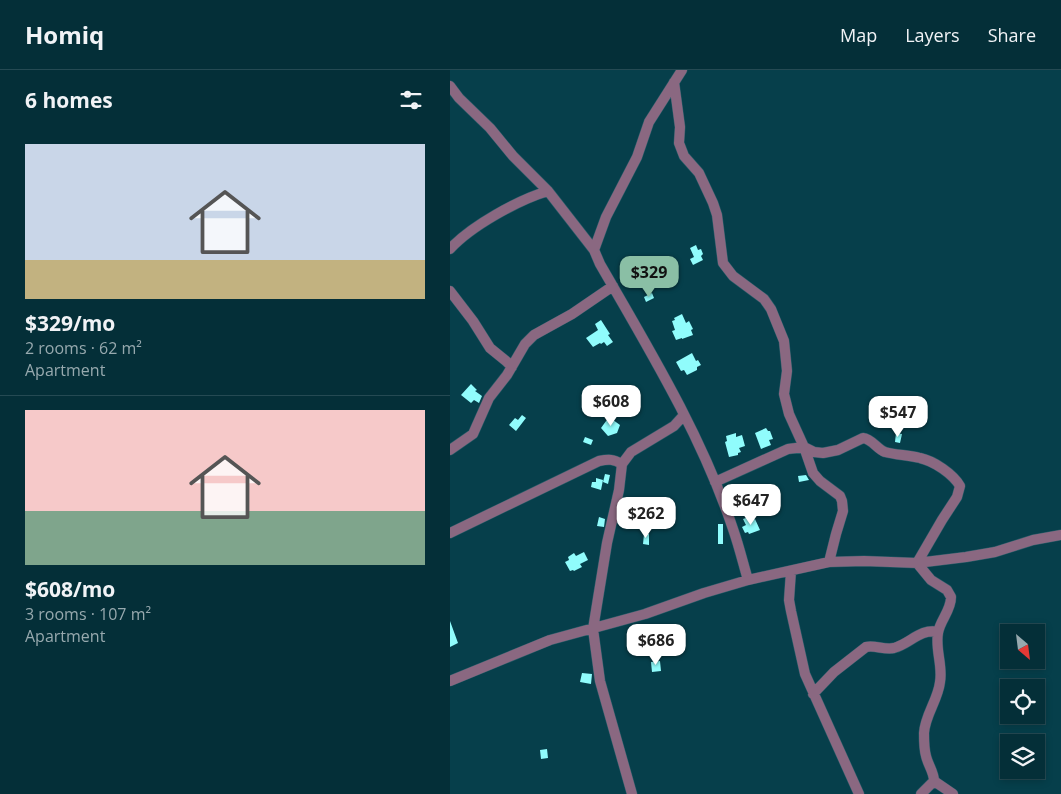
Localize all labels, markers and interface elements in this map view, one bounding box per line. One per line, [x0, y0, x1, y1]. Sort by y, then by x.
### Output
text: Homiq [25, 18, 104, 51]
text: Map [840, 23, 877, 47]
text: Layers [905, 23, 960, 47]
text: Share [988, 23, 1036, 47]
text: 6 homes [25, 86, 113, 114]
icon: filters [397, 86, 425, 114]
icon: home [180, 177, 270, 267]
pin: $329 [619, 256, 679, 298]
text: $329 [631, 261, 667, 283]
text: $329/mo [25, 309, 115, 337]
text: 2 rooms · 62 m² [25, 337, 142, 359]
text: Apartment [25, 359, 105, 381]
pin: $608 [581, 384, 641, 427]
text: $608 [593, 390, 629, 412]
pin: $547 [868, 396, 928, 438]
text: $547 [880, 401, 916, 423]
icon: home [180, 442, 270, 532]
pin: $647 [721, 484, 781, 526]
text: $647 [733, 489, 769, 511]
pin: $262 [616, 496, 676, 539]
text: $262 [628, 502, 664, 524]
text: $608/mo [25, 575, 115, 603]
text: 3 rooms · 107 m² [25, 603, 151, 625]
pin: $686 [626, 624, 686, 666]
north arrow [1000, 624, 1045, 669]
map controls [1000, 624, 1045, 779]
text: Apartment [25, 625, 105, 647]
text: $686 [638, 629, 674, 651]
button: locate [1000, 679, 1045, 724]
button: layers [1000, 734, 1045, 779]

